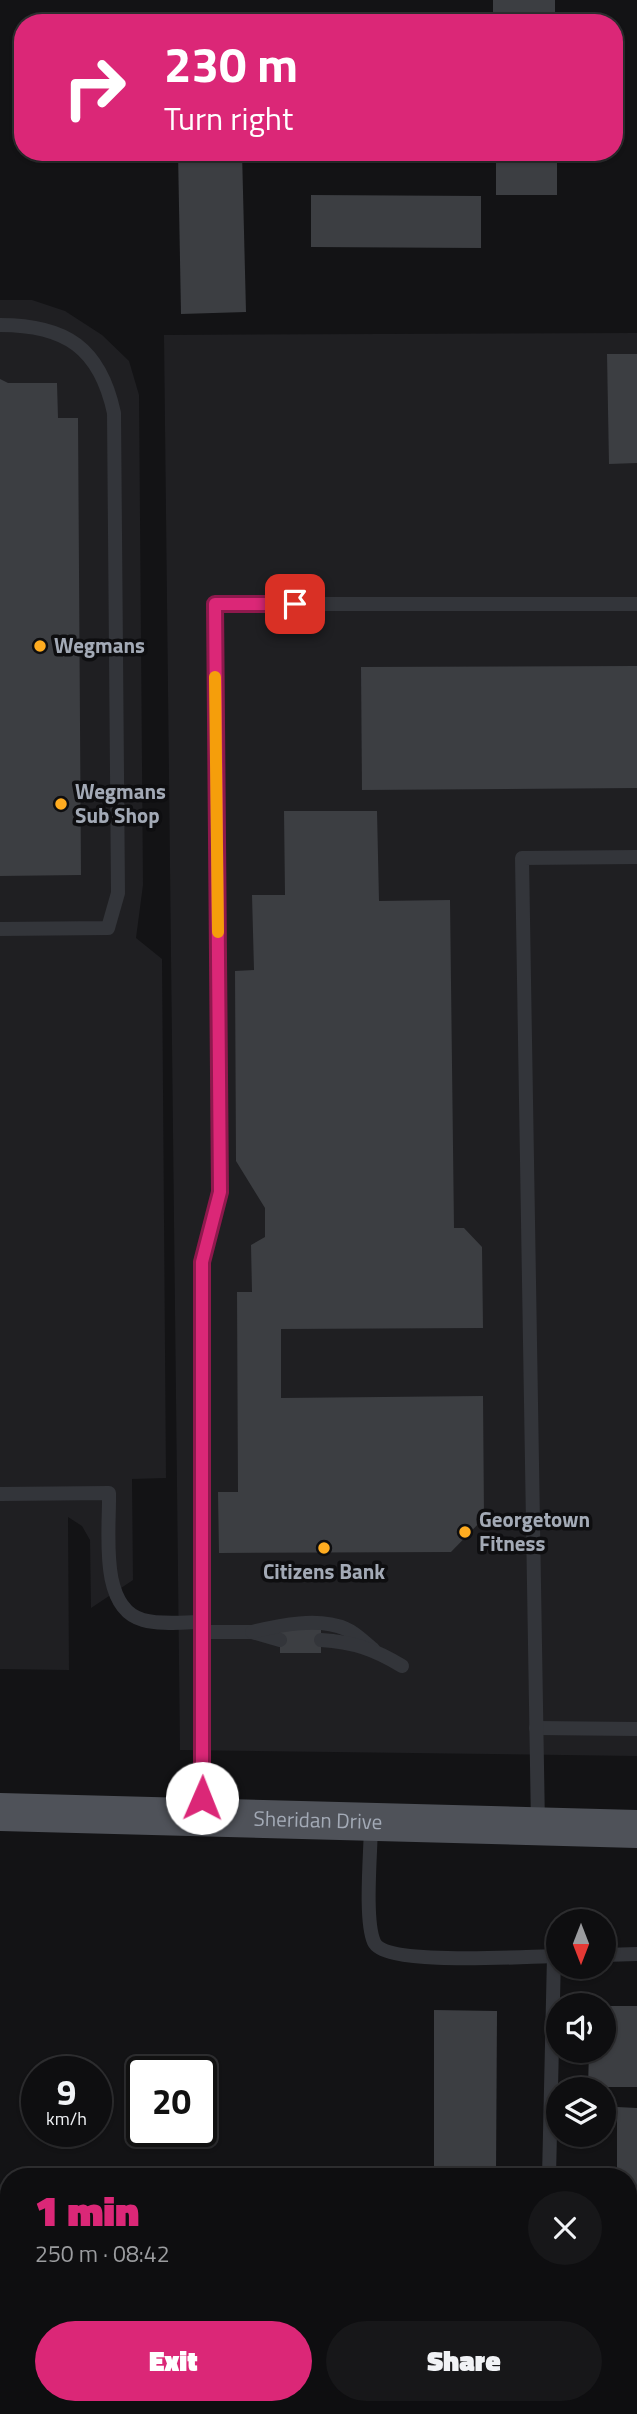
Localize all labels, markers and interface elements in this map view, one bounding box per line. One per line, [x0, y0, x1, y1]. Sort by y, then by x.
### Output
text: 230 m [164, 26, 298, 101]
icon: right [49, 42, 140, 133]
text: Turn right [164, 94, 293, 142]
pin [265, 574, 325, 634]
icon: arrive [276, 585, 314, 623]
place label: Wegmans [54, 629, 145, 661]
marker: Wegmans [32, 638, 48, 654]
place label: Wegmans Sub Shop [75, 775, 166, 831]
marker: Wegmans Sub Shop [53, 796, 69, 812]
place label: Georgetown Fitness [479, 1503, 590, 1559]
marker: Georgetown Fitness [457, 1524, 473, 1540]
marker: Citizens Bank [316, 1540, 332, 1556]
place label: Citizens Bank [263, 1555, 385, 1587]
position arrow [165, 1761, 239, 1835]
street label: Sheridan Drive [253, 1802, 383, 1837]
north arrow [546, 1909, 616, 1979]
map controls [546, 1909, 616, 2147]
button: sound [546, 1993, 616, 2063]
speed limit sign: 20 [126, 2056, 217, 2147]
text: 9 [57, 2065, 76, 2119]
button: layers [546, 2077, 616, 2147]
text: km/h [46, 2105, 87, 2132]
text: 1 min [35, 2178, 139, 2242]
button: close [528, 2191, 602, 2265]
text: 250 m · 08:42 [35, 2236, 170, 2271]
button: Exit [35, 2321, 312, 2401]
button: Share [326, 2321, 602, 2401]

